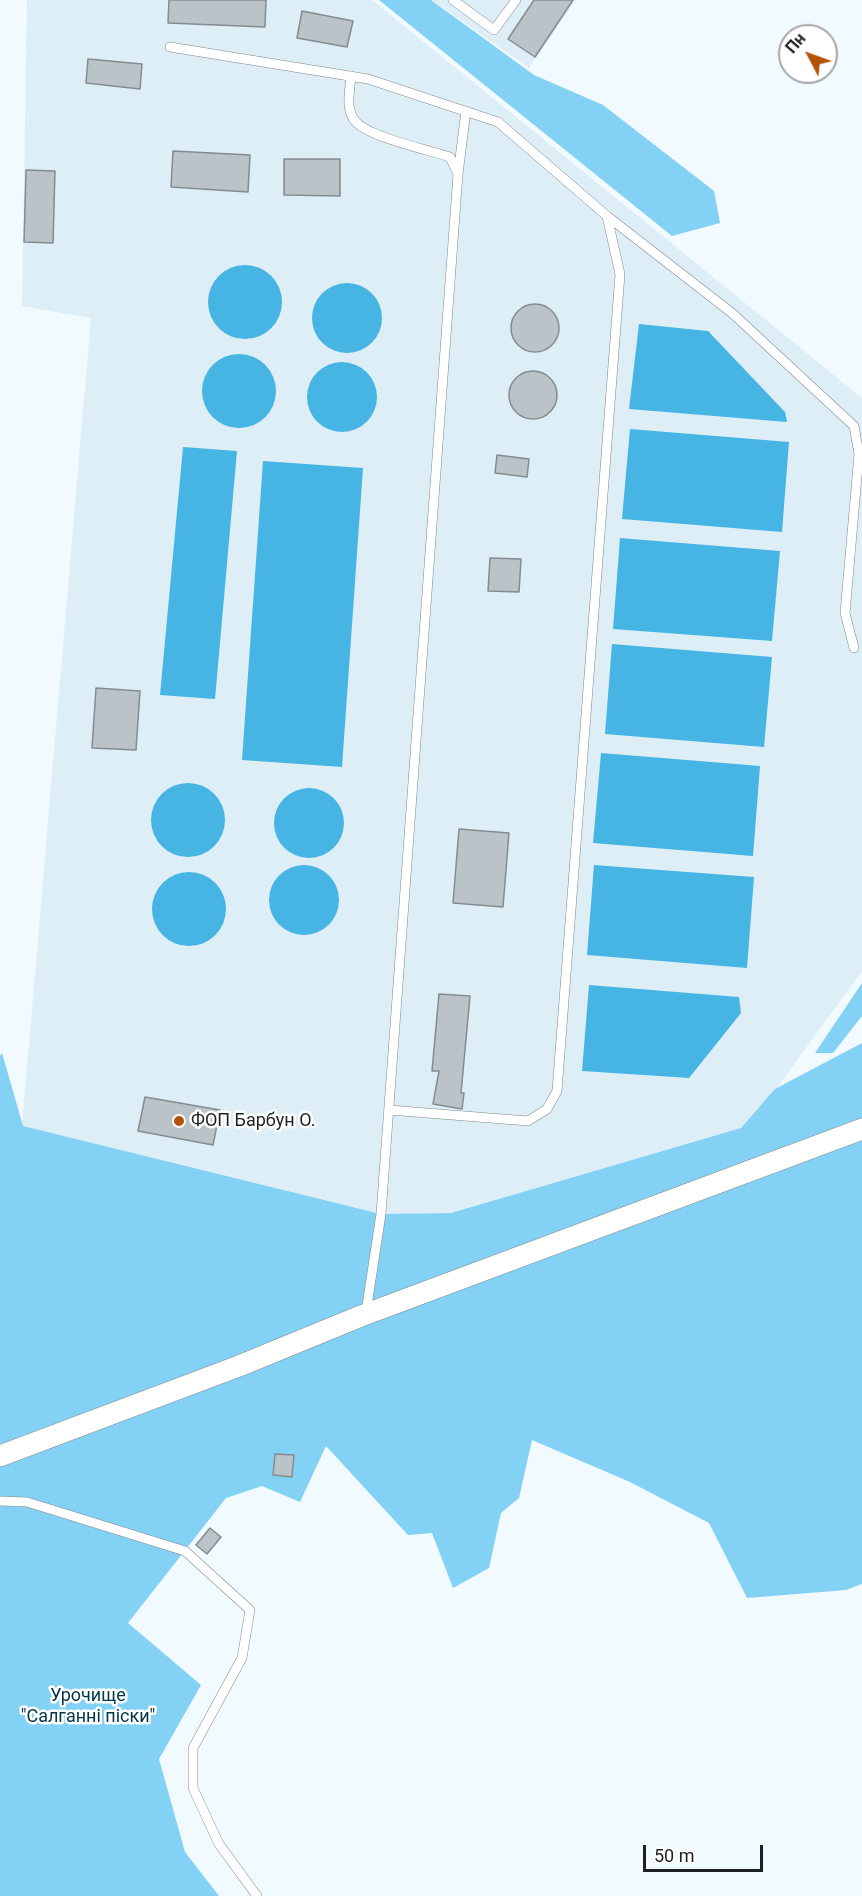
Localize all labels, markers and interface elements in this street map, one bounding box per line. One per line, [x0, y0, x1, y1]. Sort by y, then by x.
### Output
north arrow [778, 24, 838, 84]
text: Пн [782, 29, 809, 57]
place label: ФОП Барбун О. [191, 1110, 315, 1132]
marker: ФОП Барбун О. [172, 1114, 186, 1128]
park label: Урочище "Салганні піски" [21, 1685, 155, 1728]
scale bar [646, 1833, 766, 1871]
text: 50 m [654, 1845, 694, 1866]

